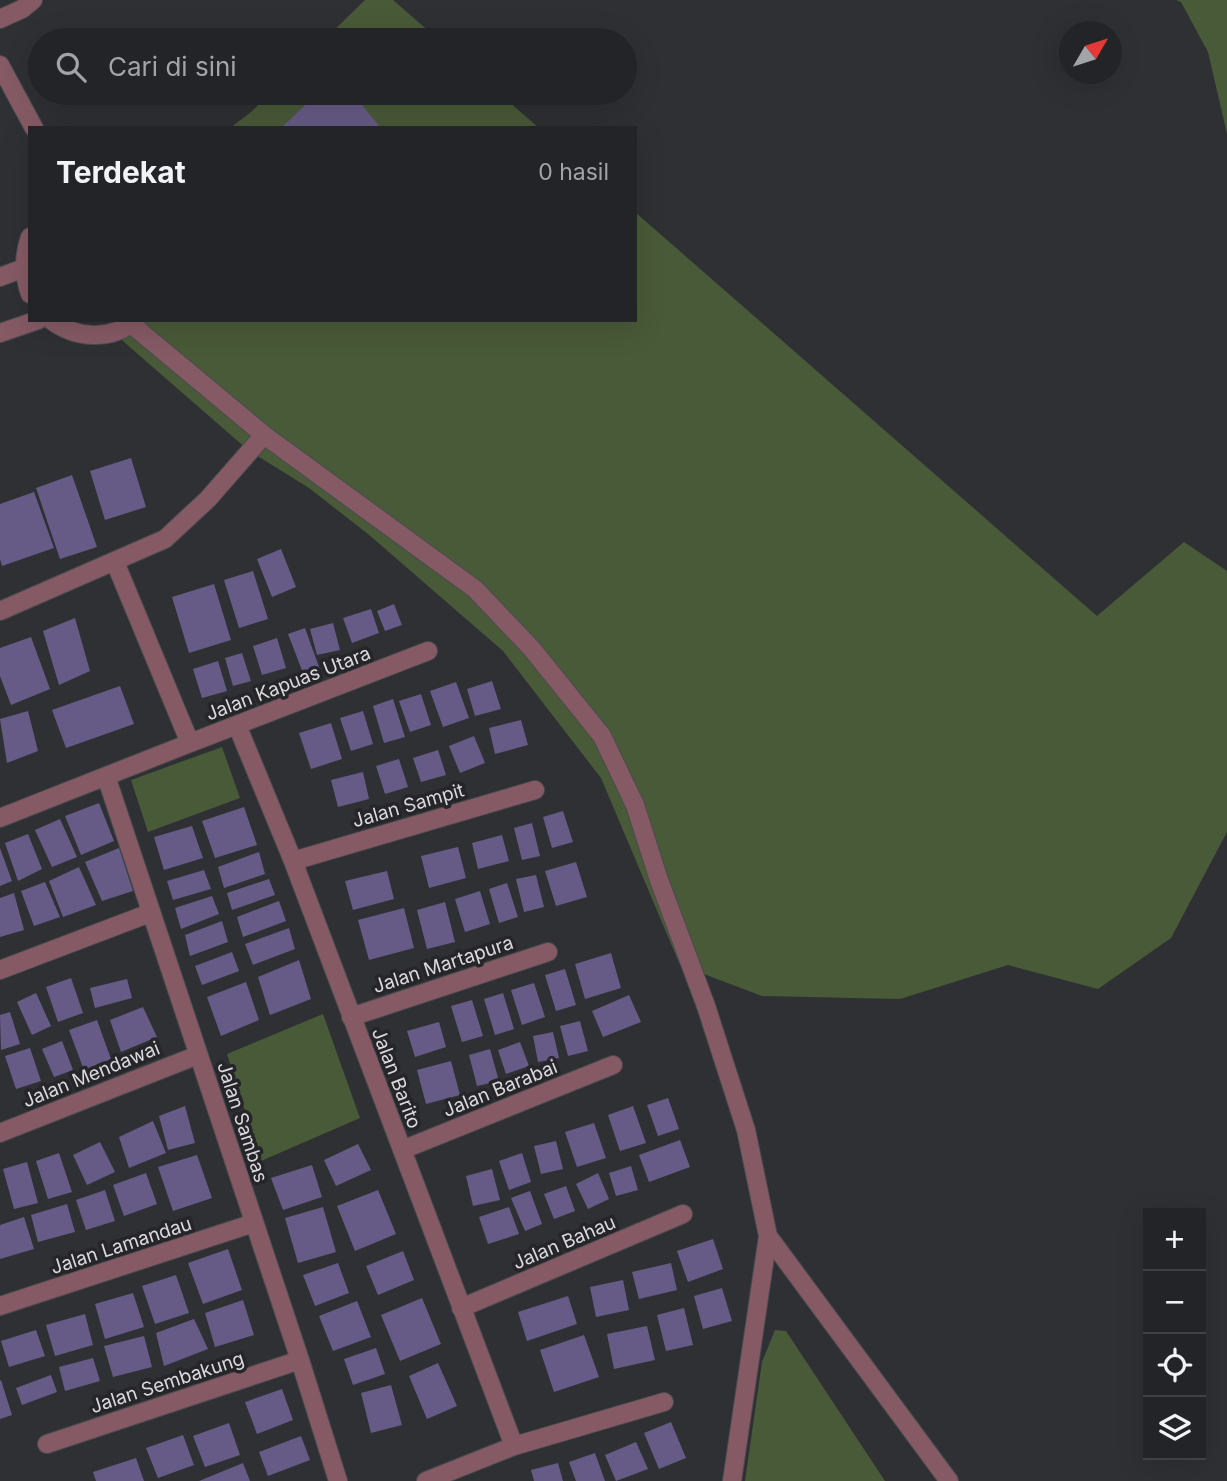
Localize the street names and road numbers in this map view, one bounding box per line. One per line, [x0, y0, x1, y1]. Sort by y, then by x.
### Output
street label: Jalan Kapuas Utara [203, 641, 374, 725]
street label: Jalan Sampit [350, 779, 467, 832]
street label: Jalan Martapura [370, 931, 516, 998]
street label: Jalan Barito [367, 1025, 426, 1132]
street label: Jalan Mendawai [19, 1036, 163, 1112]
street label: Jalan Barabai [440, 1055, 561, 1122]
street label: Jalan Sambas [212, 1059, 273, 1185]
street label: Jalan Bahau [509, 1210, 619, 1274]
street label: Jalan Lamandau [48, 1212, 195, 1279]
street label: Jalan Sembakung [87, 1347, 247, 1418]

